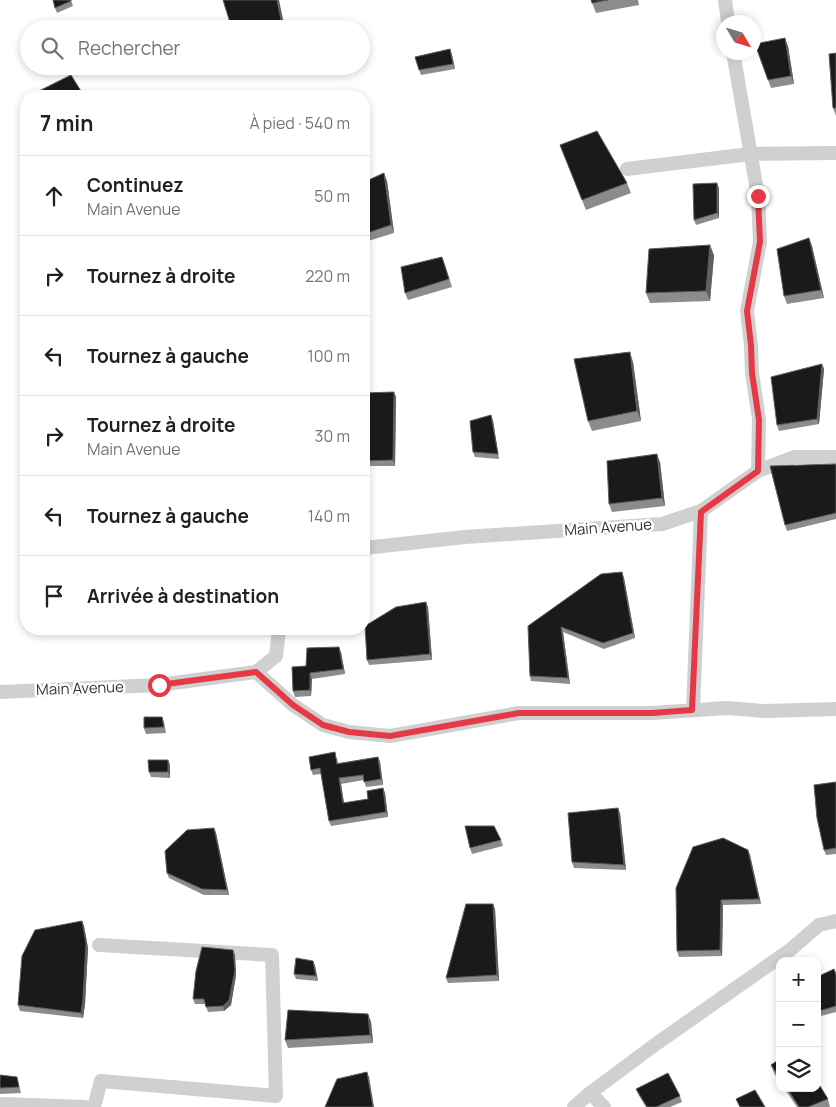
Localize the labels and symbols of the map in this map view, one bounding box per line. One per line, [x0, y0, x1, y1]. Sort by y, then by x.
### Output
north arrow [716, 15, 761, 60]
route end [747, 185, 770, 208]
street label: Main Avenue [564, 513, 653, 541]
route start [148, 674, 171, 697]
street label: Main Avenue [36, 676, 124, 700]

